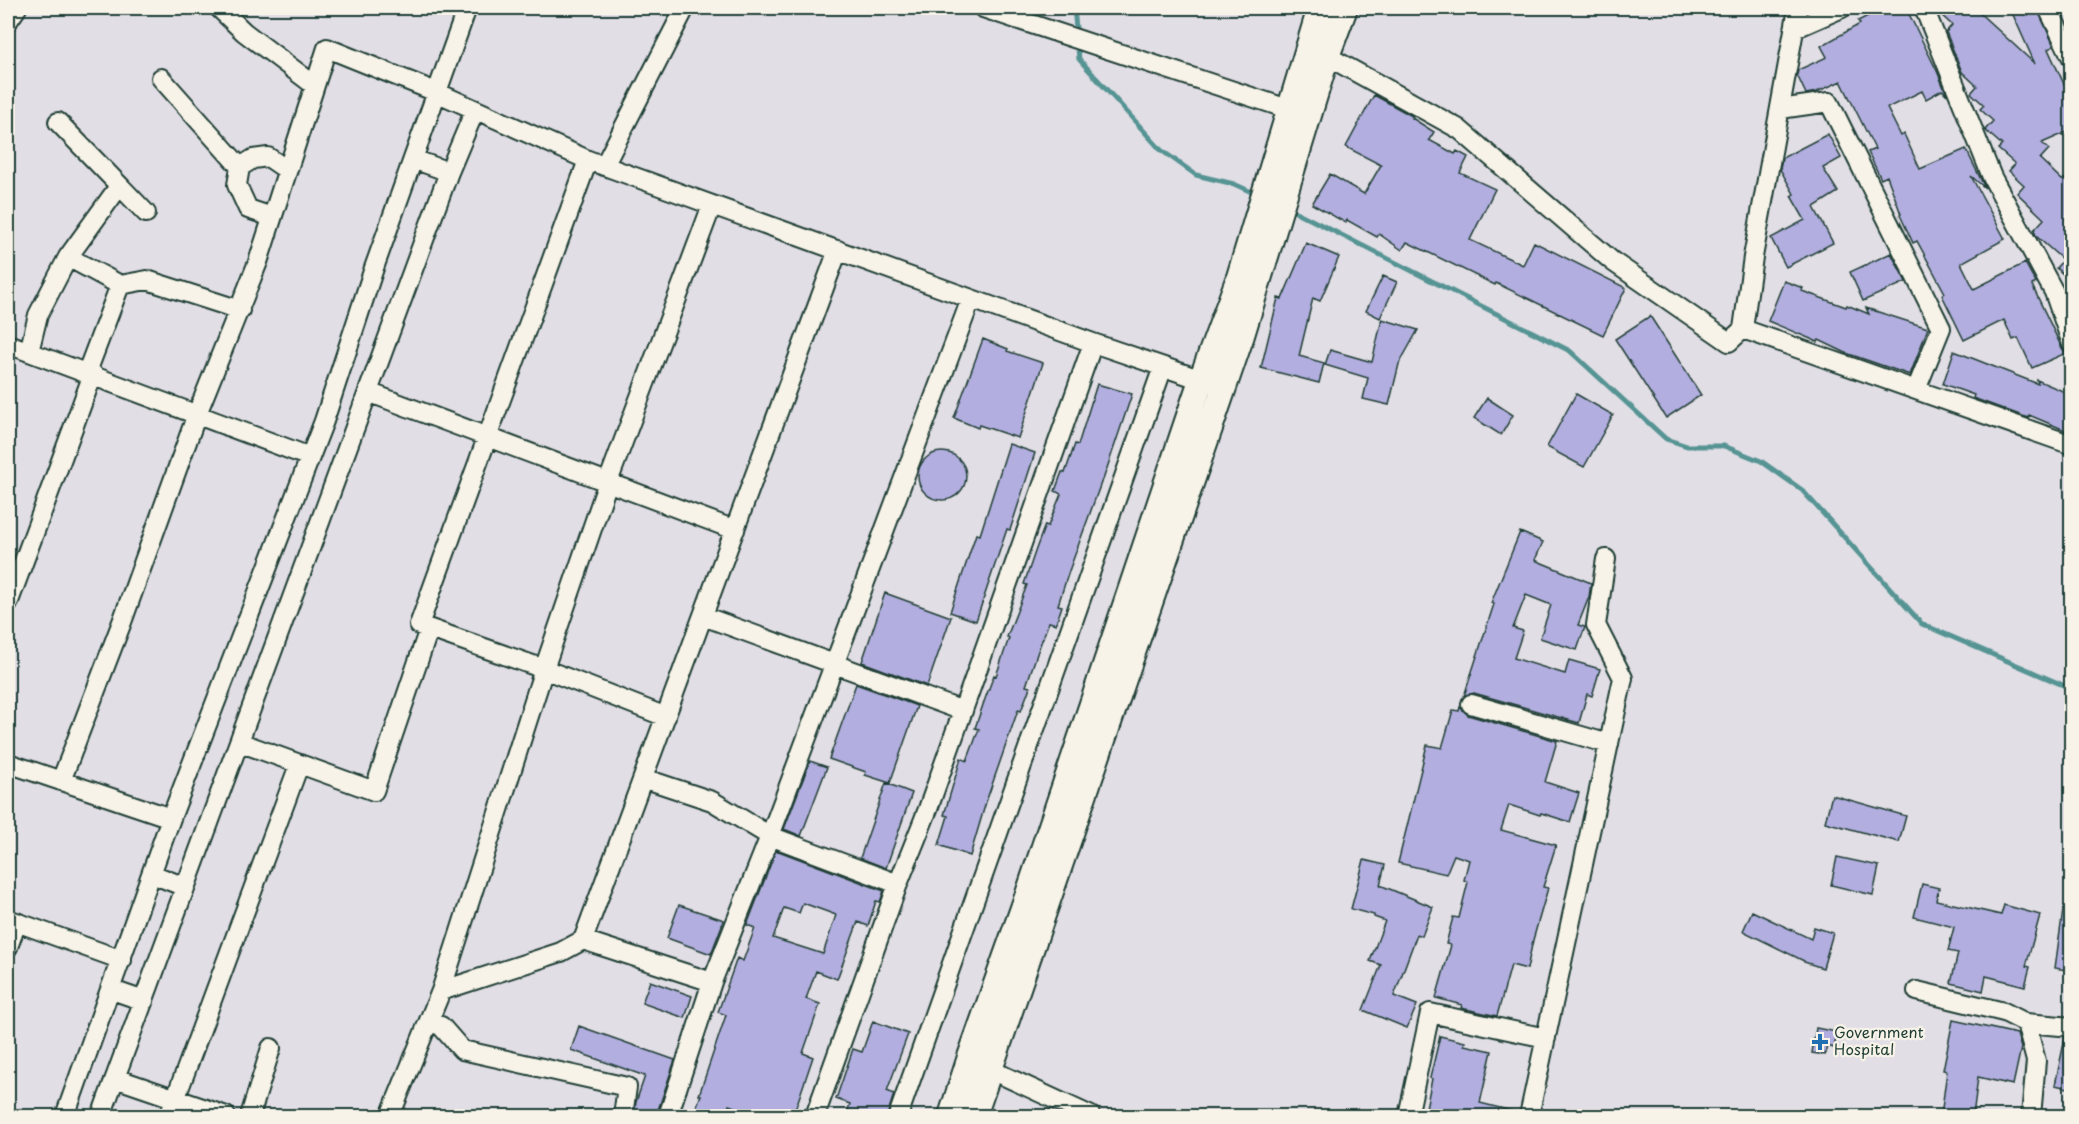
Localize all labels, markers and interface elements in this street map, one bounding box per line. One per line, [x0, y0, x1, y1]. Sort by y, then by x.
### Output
place label: Government Hospital [1834, 1020, 1924, 1060]
marker: Government Hospital [1811, 1033, 1829, 1051]

